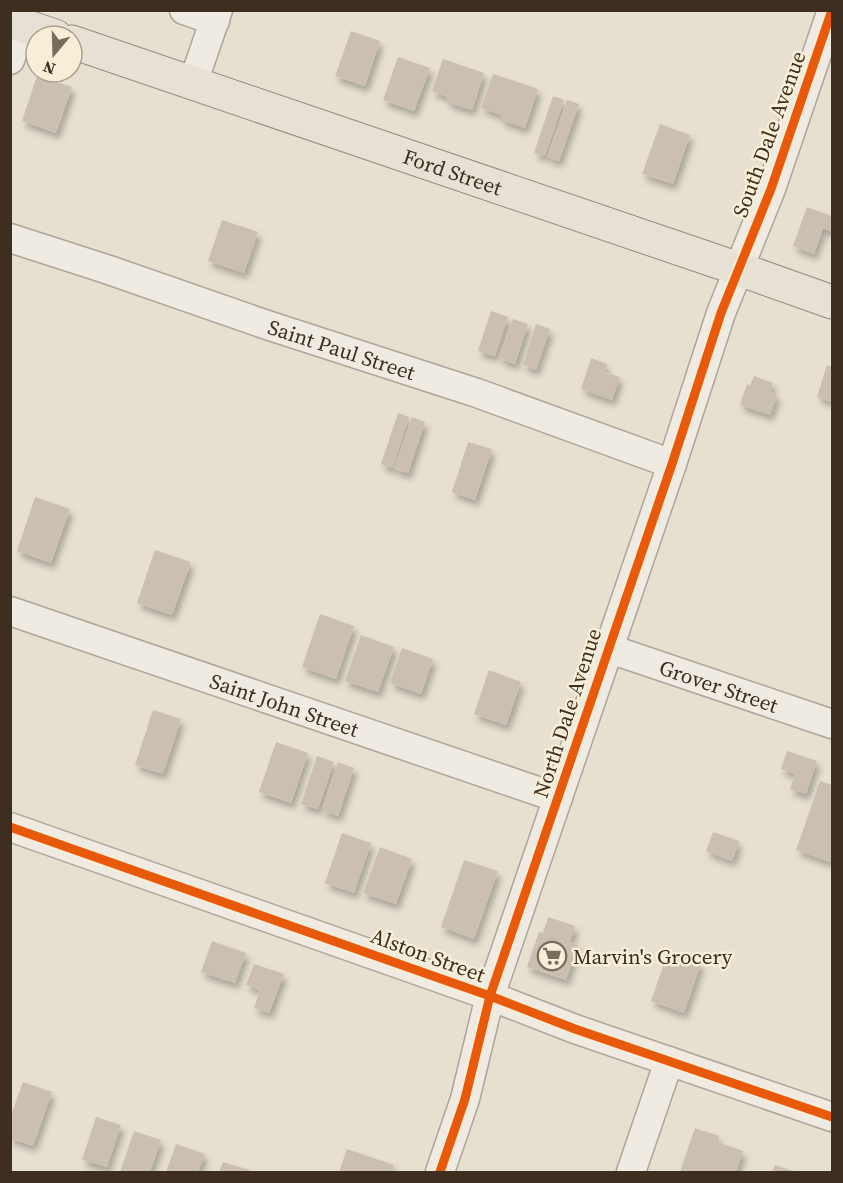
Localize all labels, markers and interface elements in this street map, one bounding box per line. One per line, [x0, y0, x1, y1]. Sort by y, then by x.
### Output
north arrow [24, 24, 84, 84]
street label: South Dale Avenue [725, 47, 813, 221]
text: N [40, 56, 58, 80]
street label: Ford Street [399, 141, 506, 202]
street label: Saint Paul Street [265, 312, 419, 387]
street label: North Dale Avenue [526, 624, 608, 802]
street label: Grover Street [656, 652, 782, 719]
street label: Saint John Street [206, 666, 363, 744]
street label: Alston Street [367, 921, 489, 989]
supermarket icon: Marvin's Grocery [536, 940, 568, 972]
place label: Marvin's Grocery [573, 942, 733, 971]

